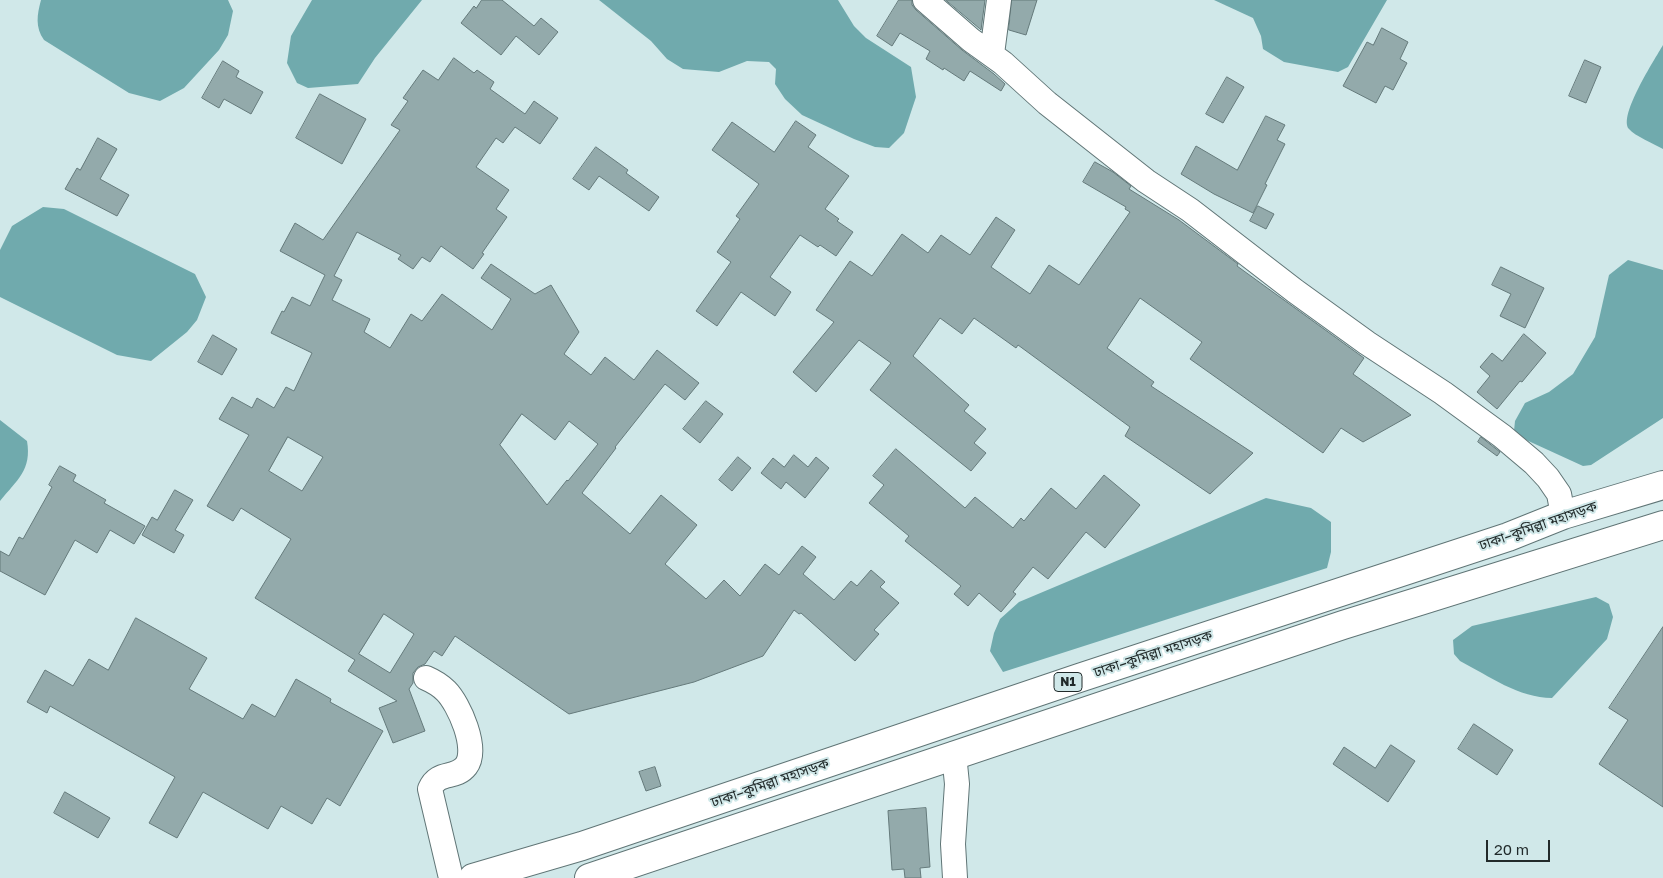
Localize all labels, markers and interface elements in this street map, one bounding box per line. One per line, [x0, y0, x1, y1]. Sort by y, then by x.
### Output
street label: ঢাকা–কুমিল্লা মহাসড়ক [1477, 498, 1599, 554]
street label: ঢাকা–কুমিল্লা মহাসড়ক [1092, 627, 1214, 681]
road number: N1 [1054, 672, 1082, 692]
street label: ঢাকা–কুমিল্লা মহাসড়ক [709, 755, 831, 811]
scale bar [1488, 830, 1552, 862]
text: 20 m [1494, 840, 1529, 858]

